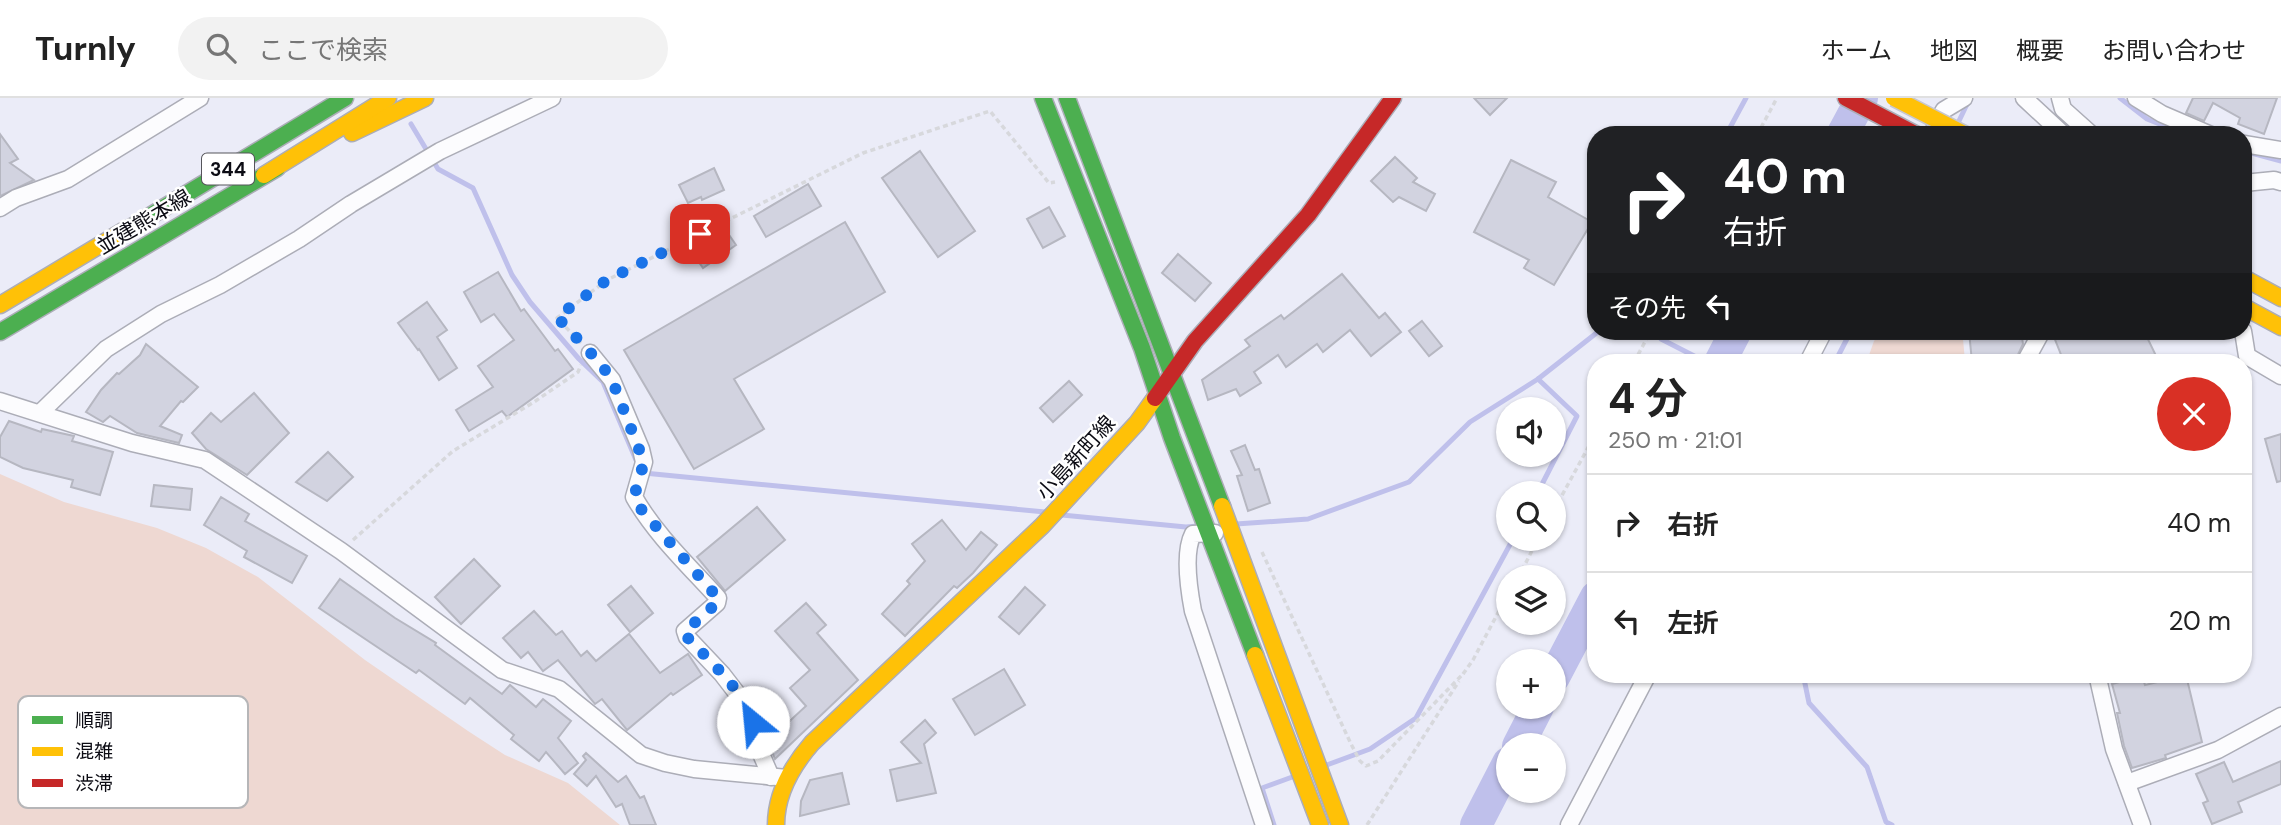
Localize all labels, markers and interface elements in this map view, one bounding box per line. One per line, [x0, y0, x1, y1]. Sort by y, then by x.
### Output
search box [178, 17, 668, 80]
text: Turnly [35, 27, 136, 70]
icon: search [202, 29, 240, 67]
text: ここで検索 [258, 33, 388, 67]
text: ホーム [1821, 35, 1892, 66]
text: 地図 [1930, 35, 1978, 66]
text: 概要 [2016, 35, 2064, 66]
text: お問い合わせ [2102, 35, 2246, 66]
text: 40 m [1723, 144, 1847, 208]
road number: 344 [202, 153, 254, 184]
icon: right [1608, 154, 1699, 245]
street label: 並建熊本線 [92, 183, 196, 261]
pin [670, 204, 730, 264]
text: 右折 [1723, 211, 1787, 253]
icon: arrive [681, 215, 719, 253]
icon: left [1700, 287, 1738, 325]
text: その先 [1608, 291, 1686, 325]
text: 4 分 [1608, 371, 1687, 426]
button: close [2157, 377, 2231, 451]
map controls [1496, 397, 1566, 803]
button: sound [1496, 397, 1566, 467]
street label: 小島新町線 [1030, 410, 1122, 506]
text: 250 m · 21:01 [1608, 425, 1742, 455]
button: search [1496, 481, 1566, 551]
icon: right [1608, 504, 1646, 542]
text: 40 m [2167, 506, 2231, 540]
text: 右折 [1667, 508, 1719, 542]
button: layers [1496, 565, 1566, 635]
icon: left [1608, 602, 1646, 640]
text: 20 m [2168, 604, 2231, 638]
text: 左折 [1667, 606, 1719, 640]
button: + [1496, 649, 1566, 719]
position arrow [716, 685, 790, 759]
legend [18, 696, 248, 808]
text: 順調 [75, 708, 113, 733]
button: − [1496, 733, 1566, 803]
text: 混雑 [75, 739, 113, 764]
text: 渋滞 [75, 771, 113, 796]

